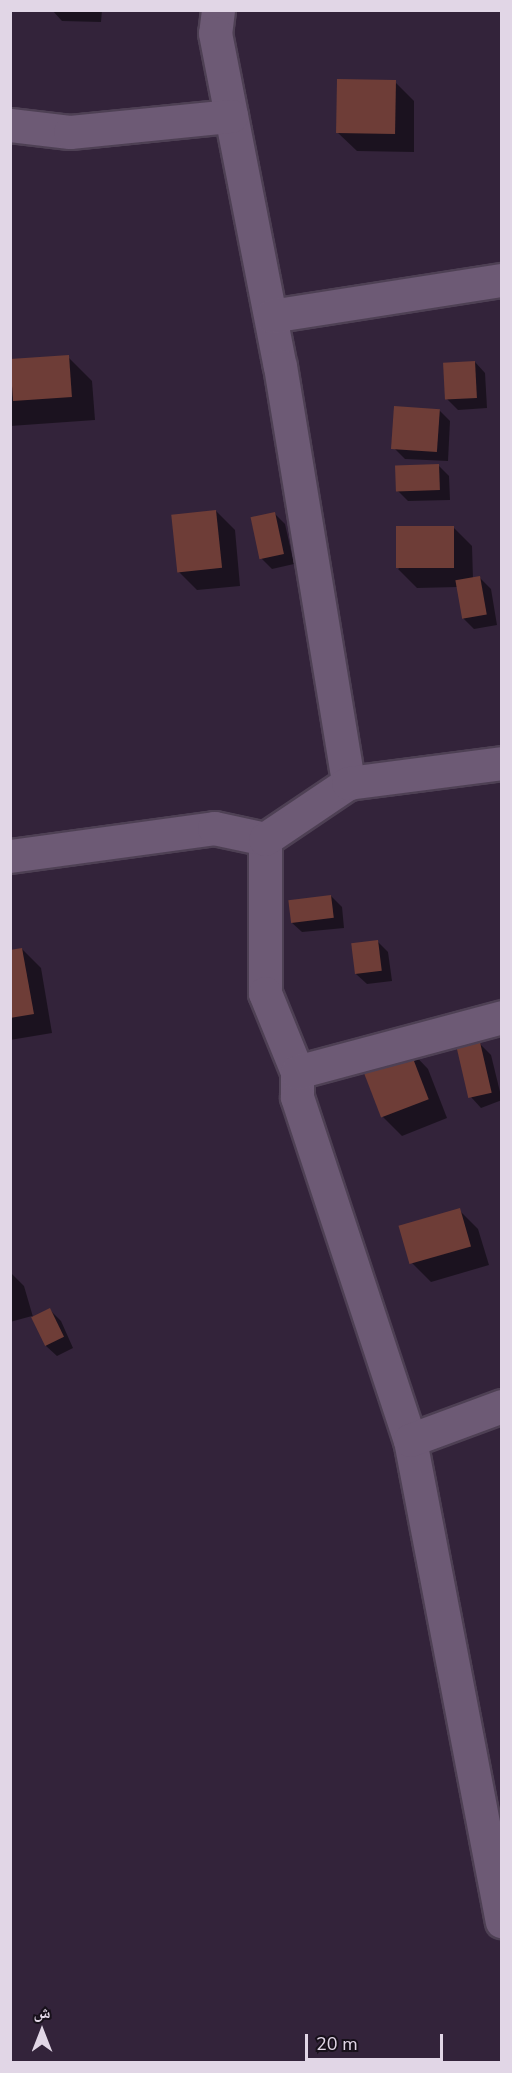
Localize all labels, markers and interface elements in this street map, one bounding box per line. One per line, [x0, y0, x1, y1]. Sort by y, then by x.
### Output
north arrow [12, 2001, 72, 2061]
text: ش [34, 2002, 50, 2024]
scale bar [308, 2022, 446, 2060]
text: 20 m [316, 2032, 358, 2056]

